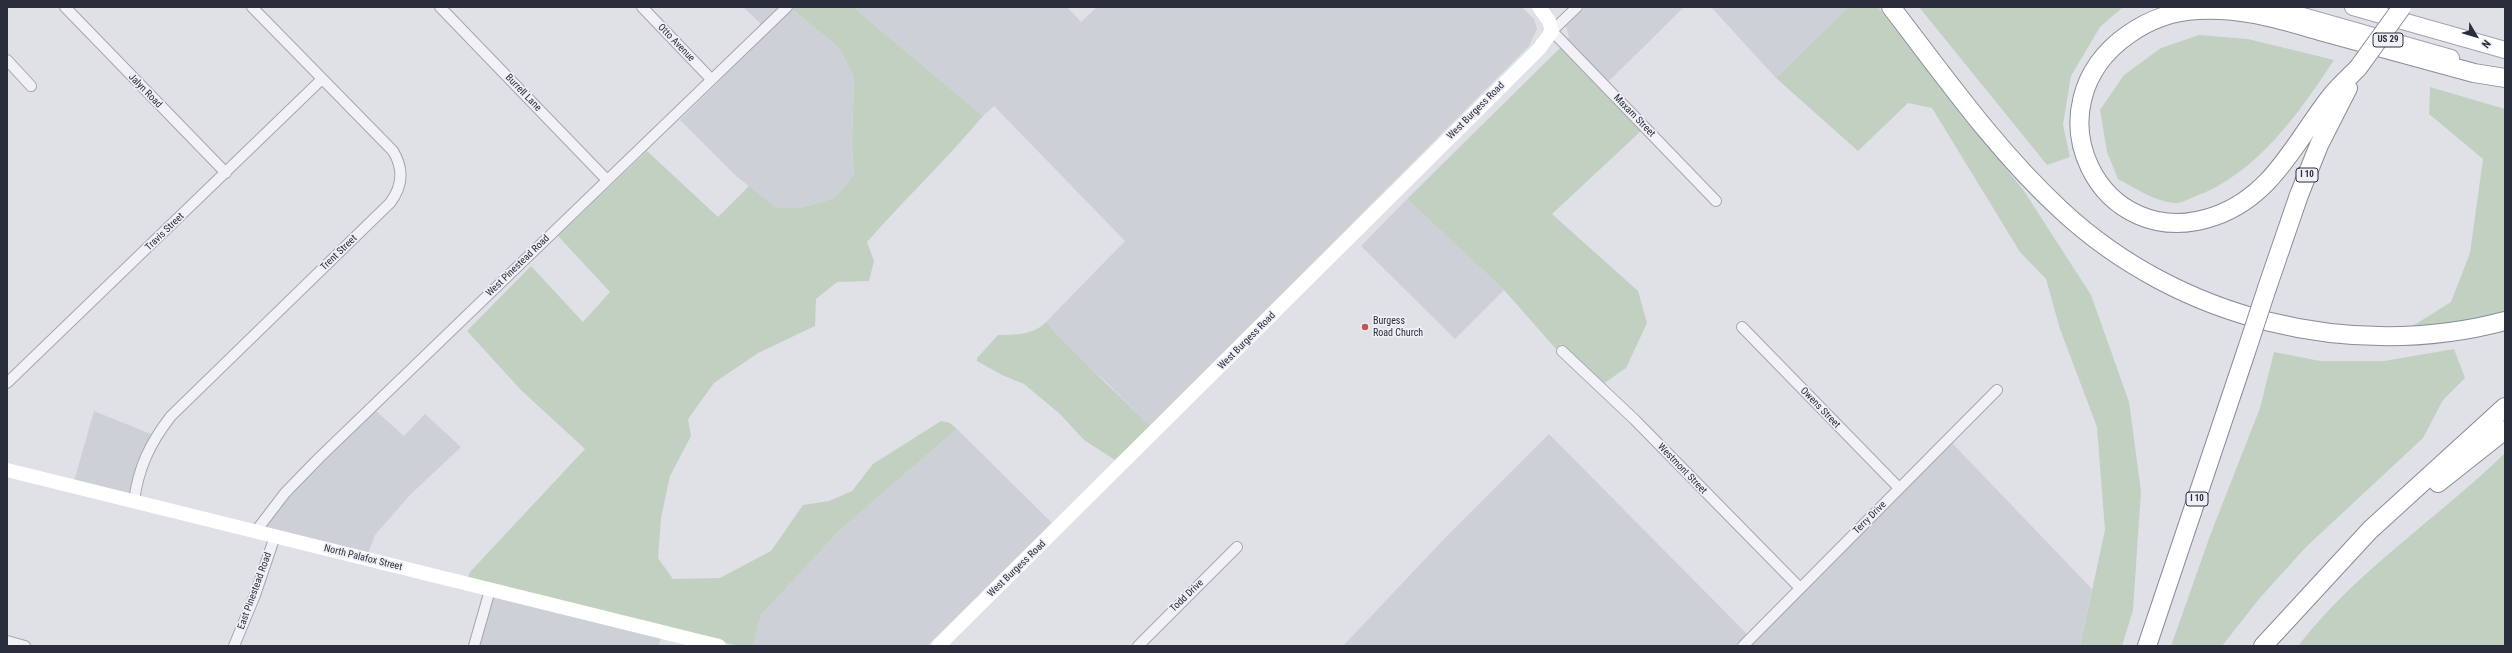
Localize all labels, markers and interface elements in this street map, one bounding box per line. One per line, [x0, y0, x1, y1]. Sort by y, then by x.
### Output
north arrow [2456, 16, 2496, 56]
street label: Otto Avenue [655, 22, 697, 64]
road number: US 29 [2373, 33, 2403, 47]
text: N [2479, 37, 2493, 50]
street label: Jalyn Road [126, 71, 164, 111]
street label: Burrell Lane [502, 72, 544, 114]
street label: West Burgess Road [1445, 80, 1507, 142]
street label: Maxam Street [1611, 92, 1657, 140]
road number: I 10 [2296, 168, 2318, 182]
street label: Travis Street [143, 211, 187, 253]
street label: Trent Street [318, 233, 360, 273]
street label: West Pinestead Road [484, 233, 552, 299]
street label: West Burgess Road [1216, 310, 1278, 372]
place label: Burgess Road Church [1373, 315, 1423, 338]
marker: Burgess Road Church [1360, 322, 1370, 332]
street label: Owens Street [1798, 385, 1842, 431]
street label: Westmont Street [1655, 441, 1709, 497]
road number: I 10 [2186, 492, 2208, 506]
street label: Terry Drive [1851, 499, 1889, 537]
street label: West Burgess Road [985, 538, 1049, 600]
street label: North Palafox Street [323, 542, 403, 574]
street label: East Pinestead Road [235, 551, 275, 631]
street label: Todd Drive [1168, 577, 1206, 615]

